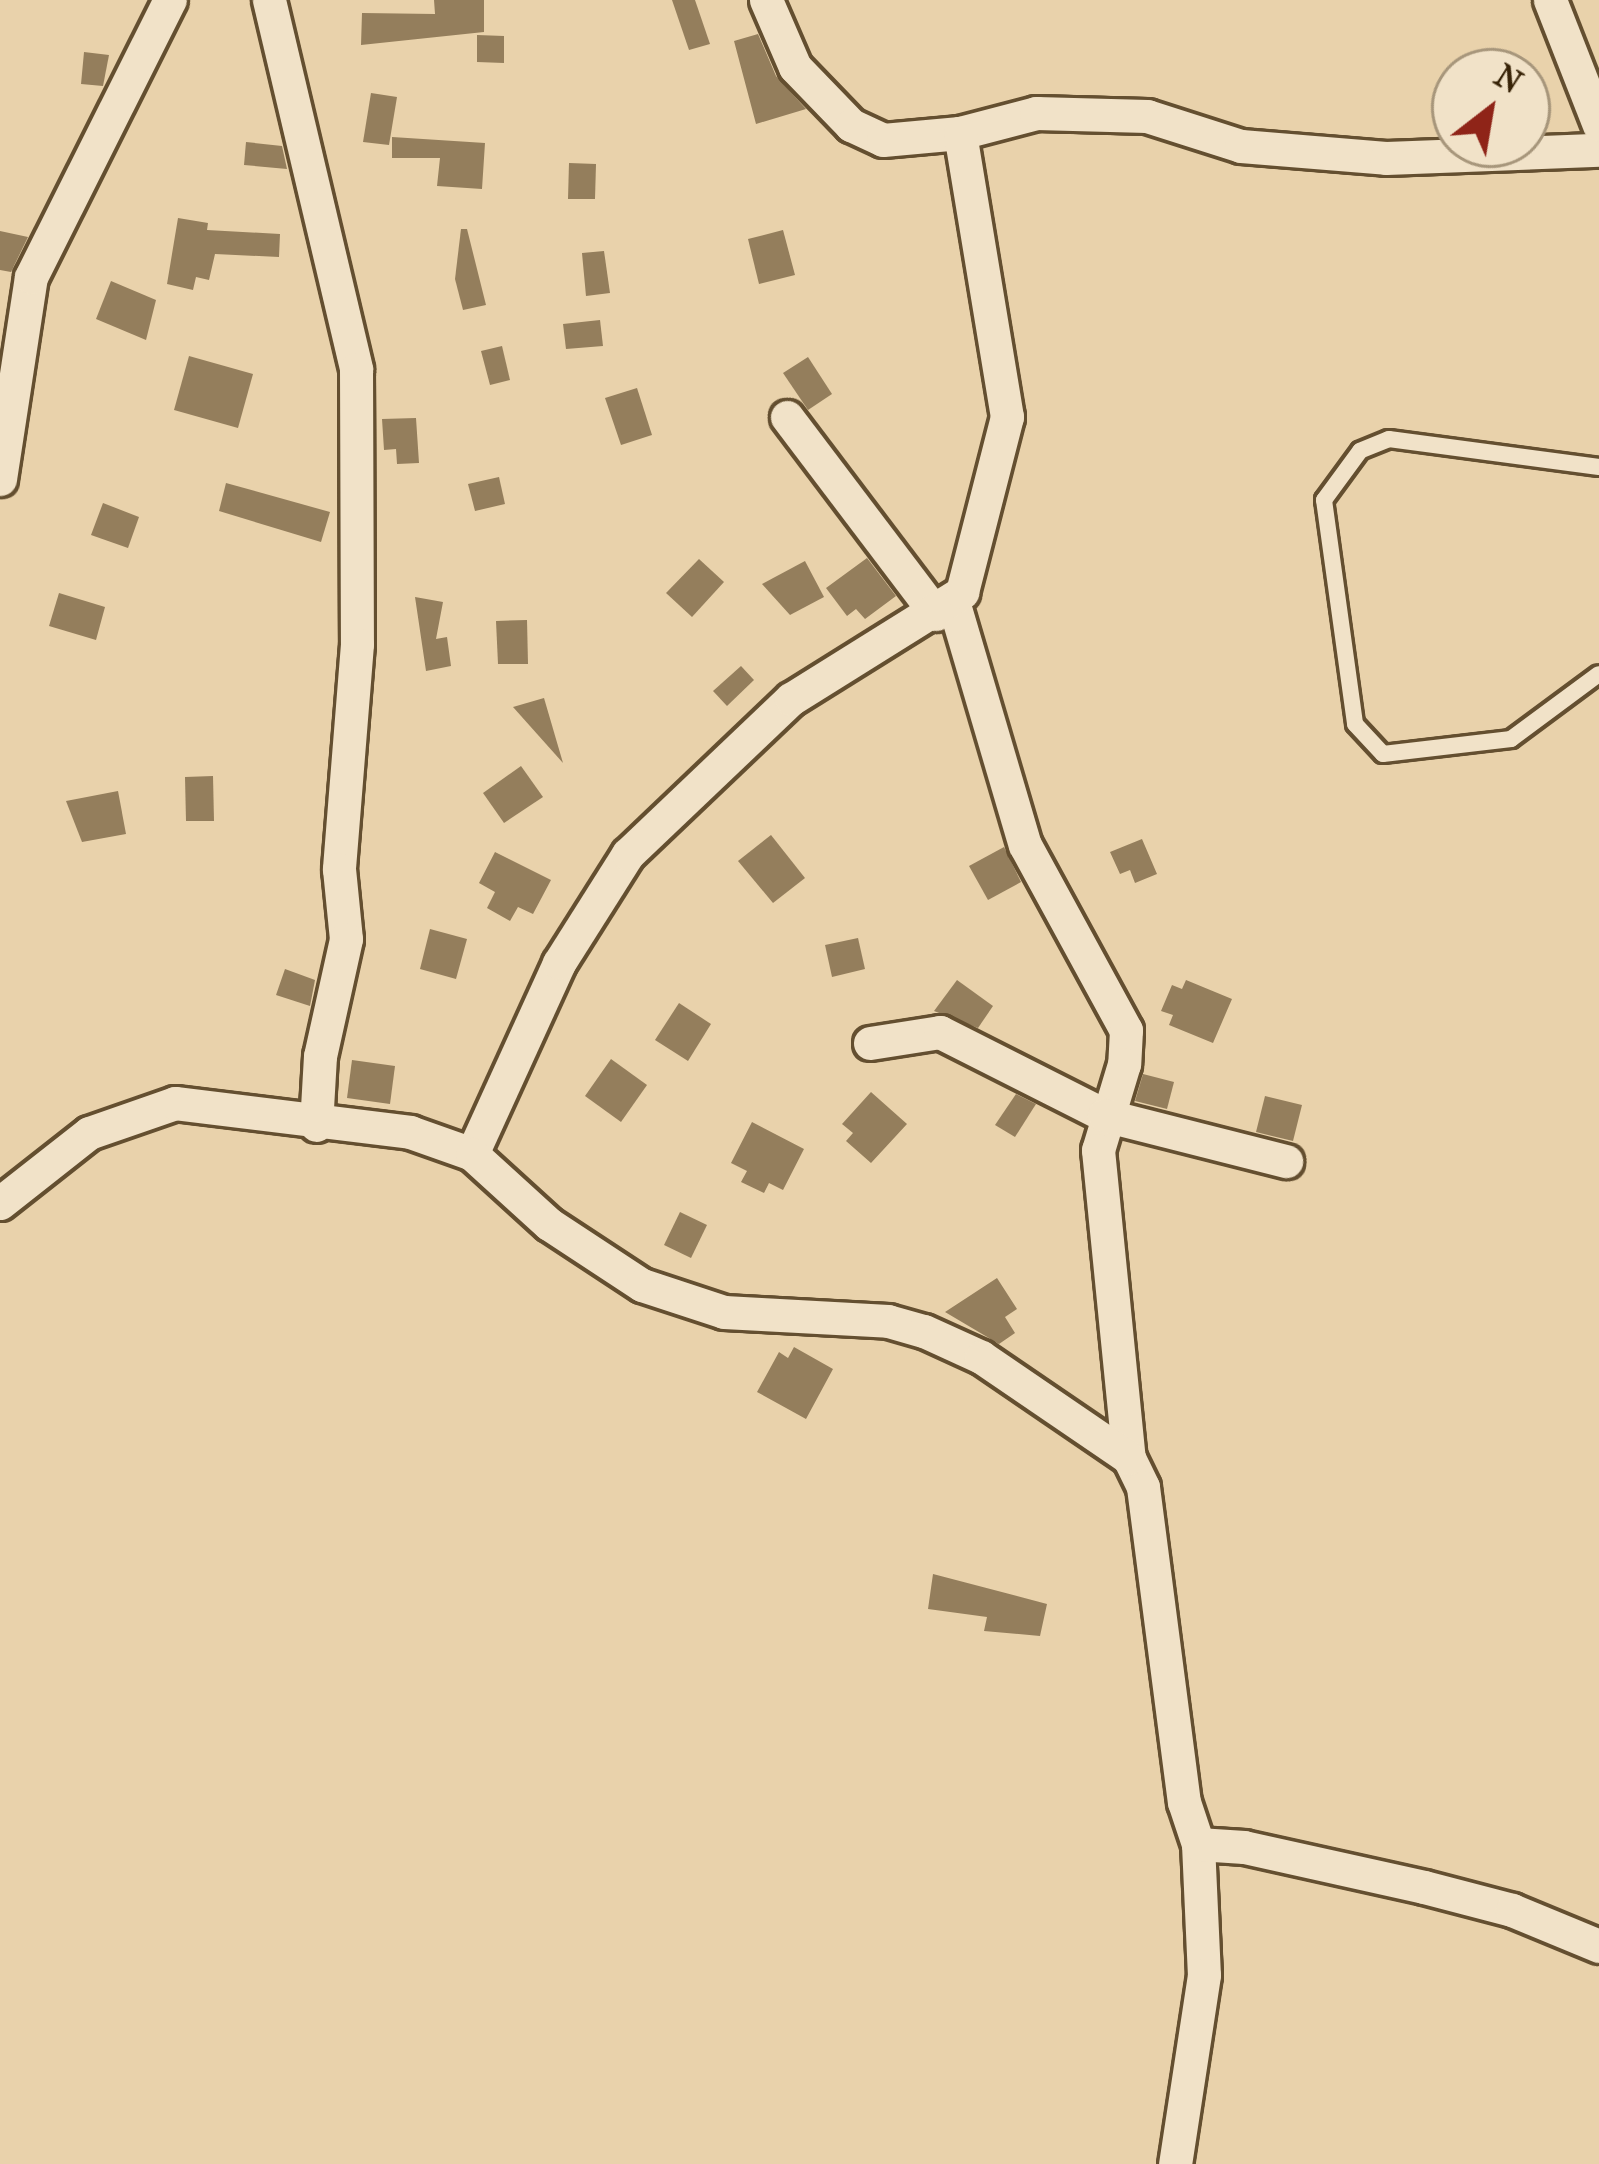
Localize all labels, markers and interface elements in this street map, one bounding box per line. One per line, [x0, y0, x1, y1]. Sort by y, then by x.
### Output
north arrow [1431, 48, 1551, 168]
text: N [1487, 56, 1529, 102]

